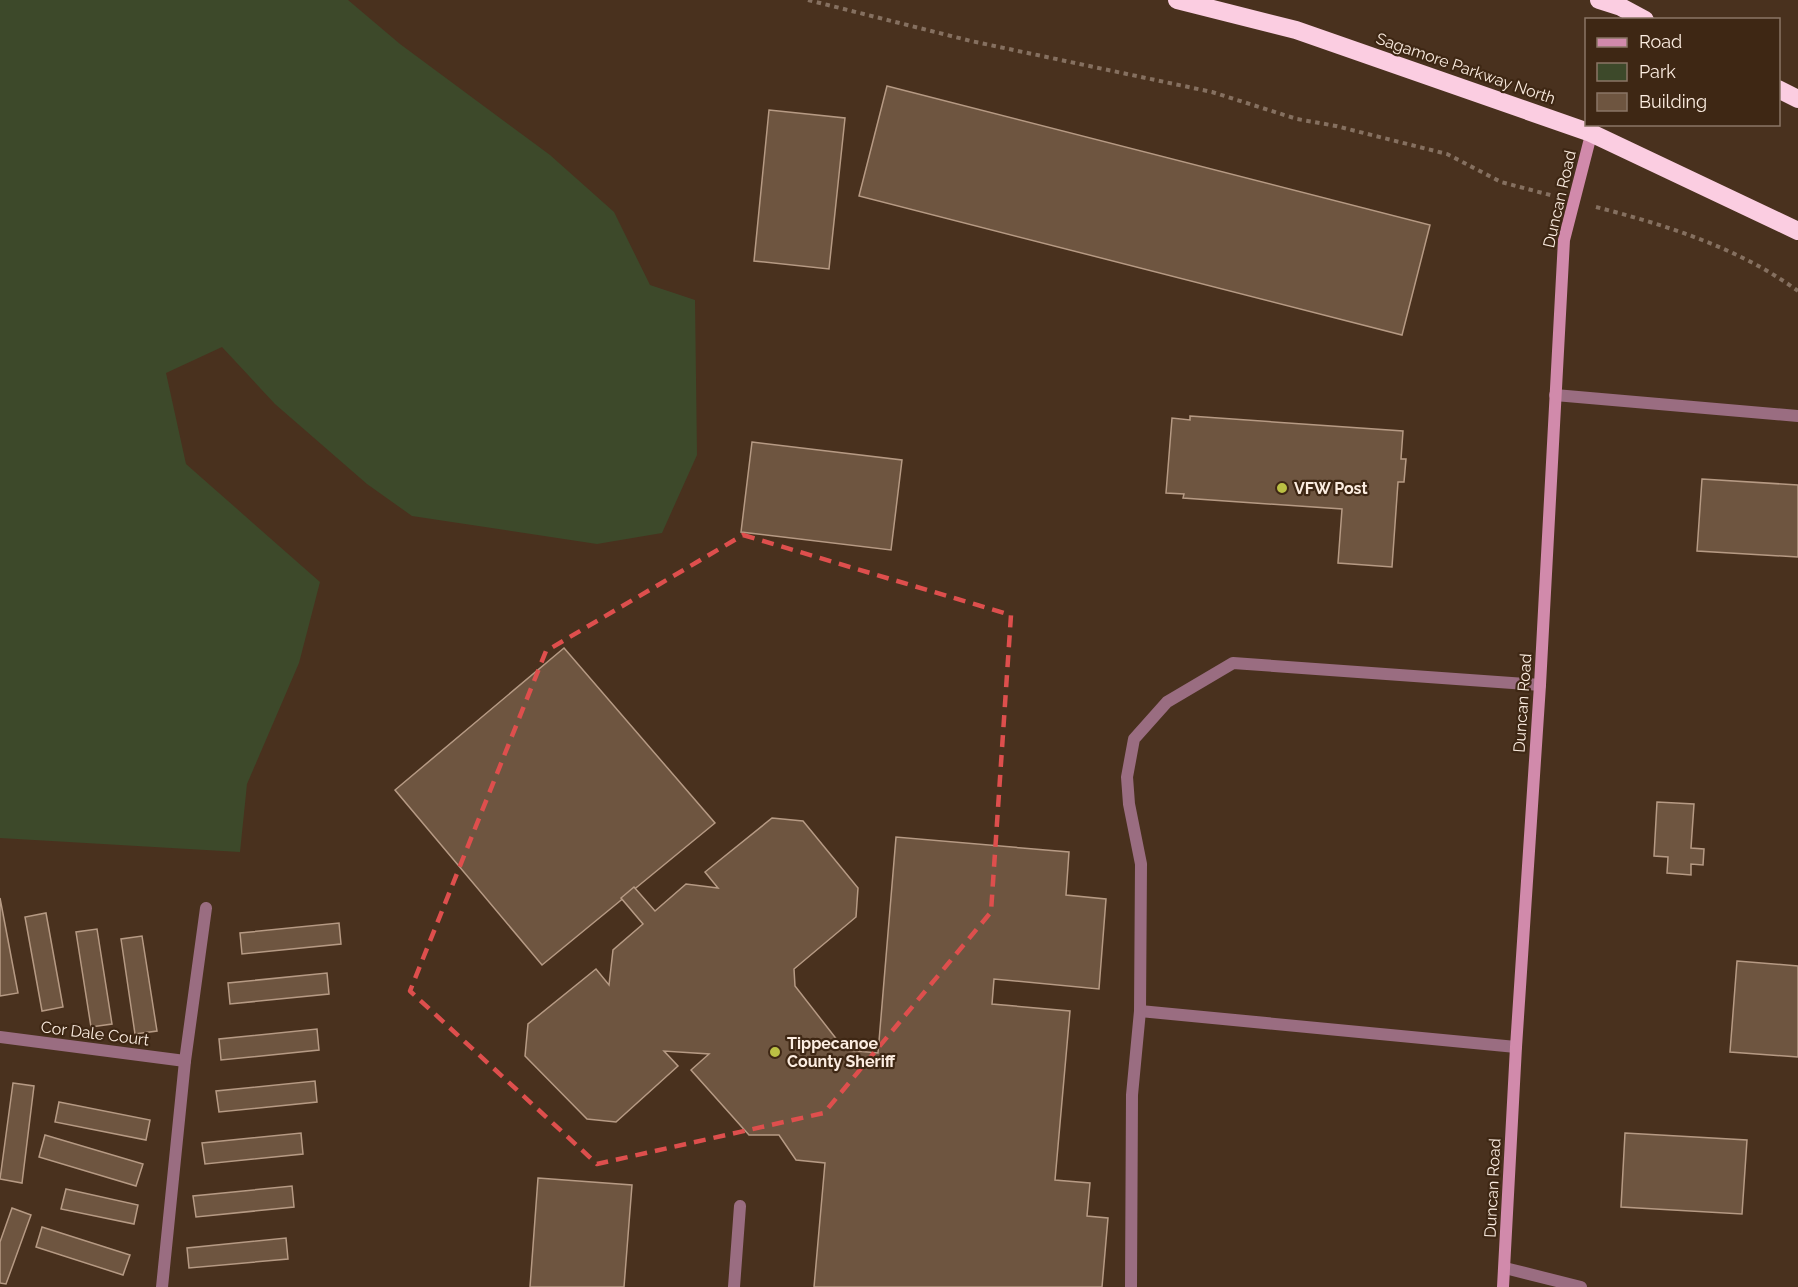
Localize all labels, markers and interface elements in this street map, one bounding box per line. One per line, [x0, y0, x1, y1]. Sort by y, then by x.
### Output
legend [1585, 18, 1780, 126]
street label: Sagamore Parkway North [1374, 29, 1558, 108]
text: Road [1639, 31, 1682, 52]
text: Park [1639, 61, 1676, 82]
text: Building [1639, 91, 1707, 112]
street label: Duncan Road [1539, 148, 1580, 250]
place label: VFW Post [1294, 479, 1368, 498]
marker: VFW Post [1275, 481, 1289, 495]
street label: Duncan Road [1510, 653, 1535, 753]
street label: Cor Dale Court [40, 1017, 151, 1050]
place label: Tippecanoe County Sheriff [787, 1034, 896, 1071]
marker: Tippecanoe County Sheriff [768, 1045, 782, 1059]
street label: Duncan Road [1480, 1138, 1505, 1238]

